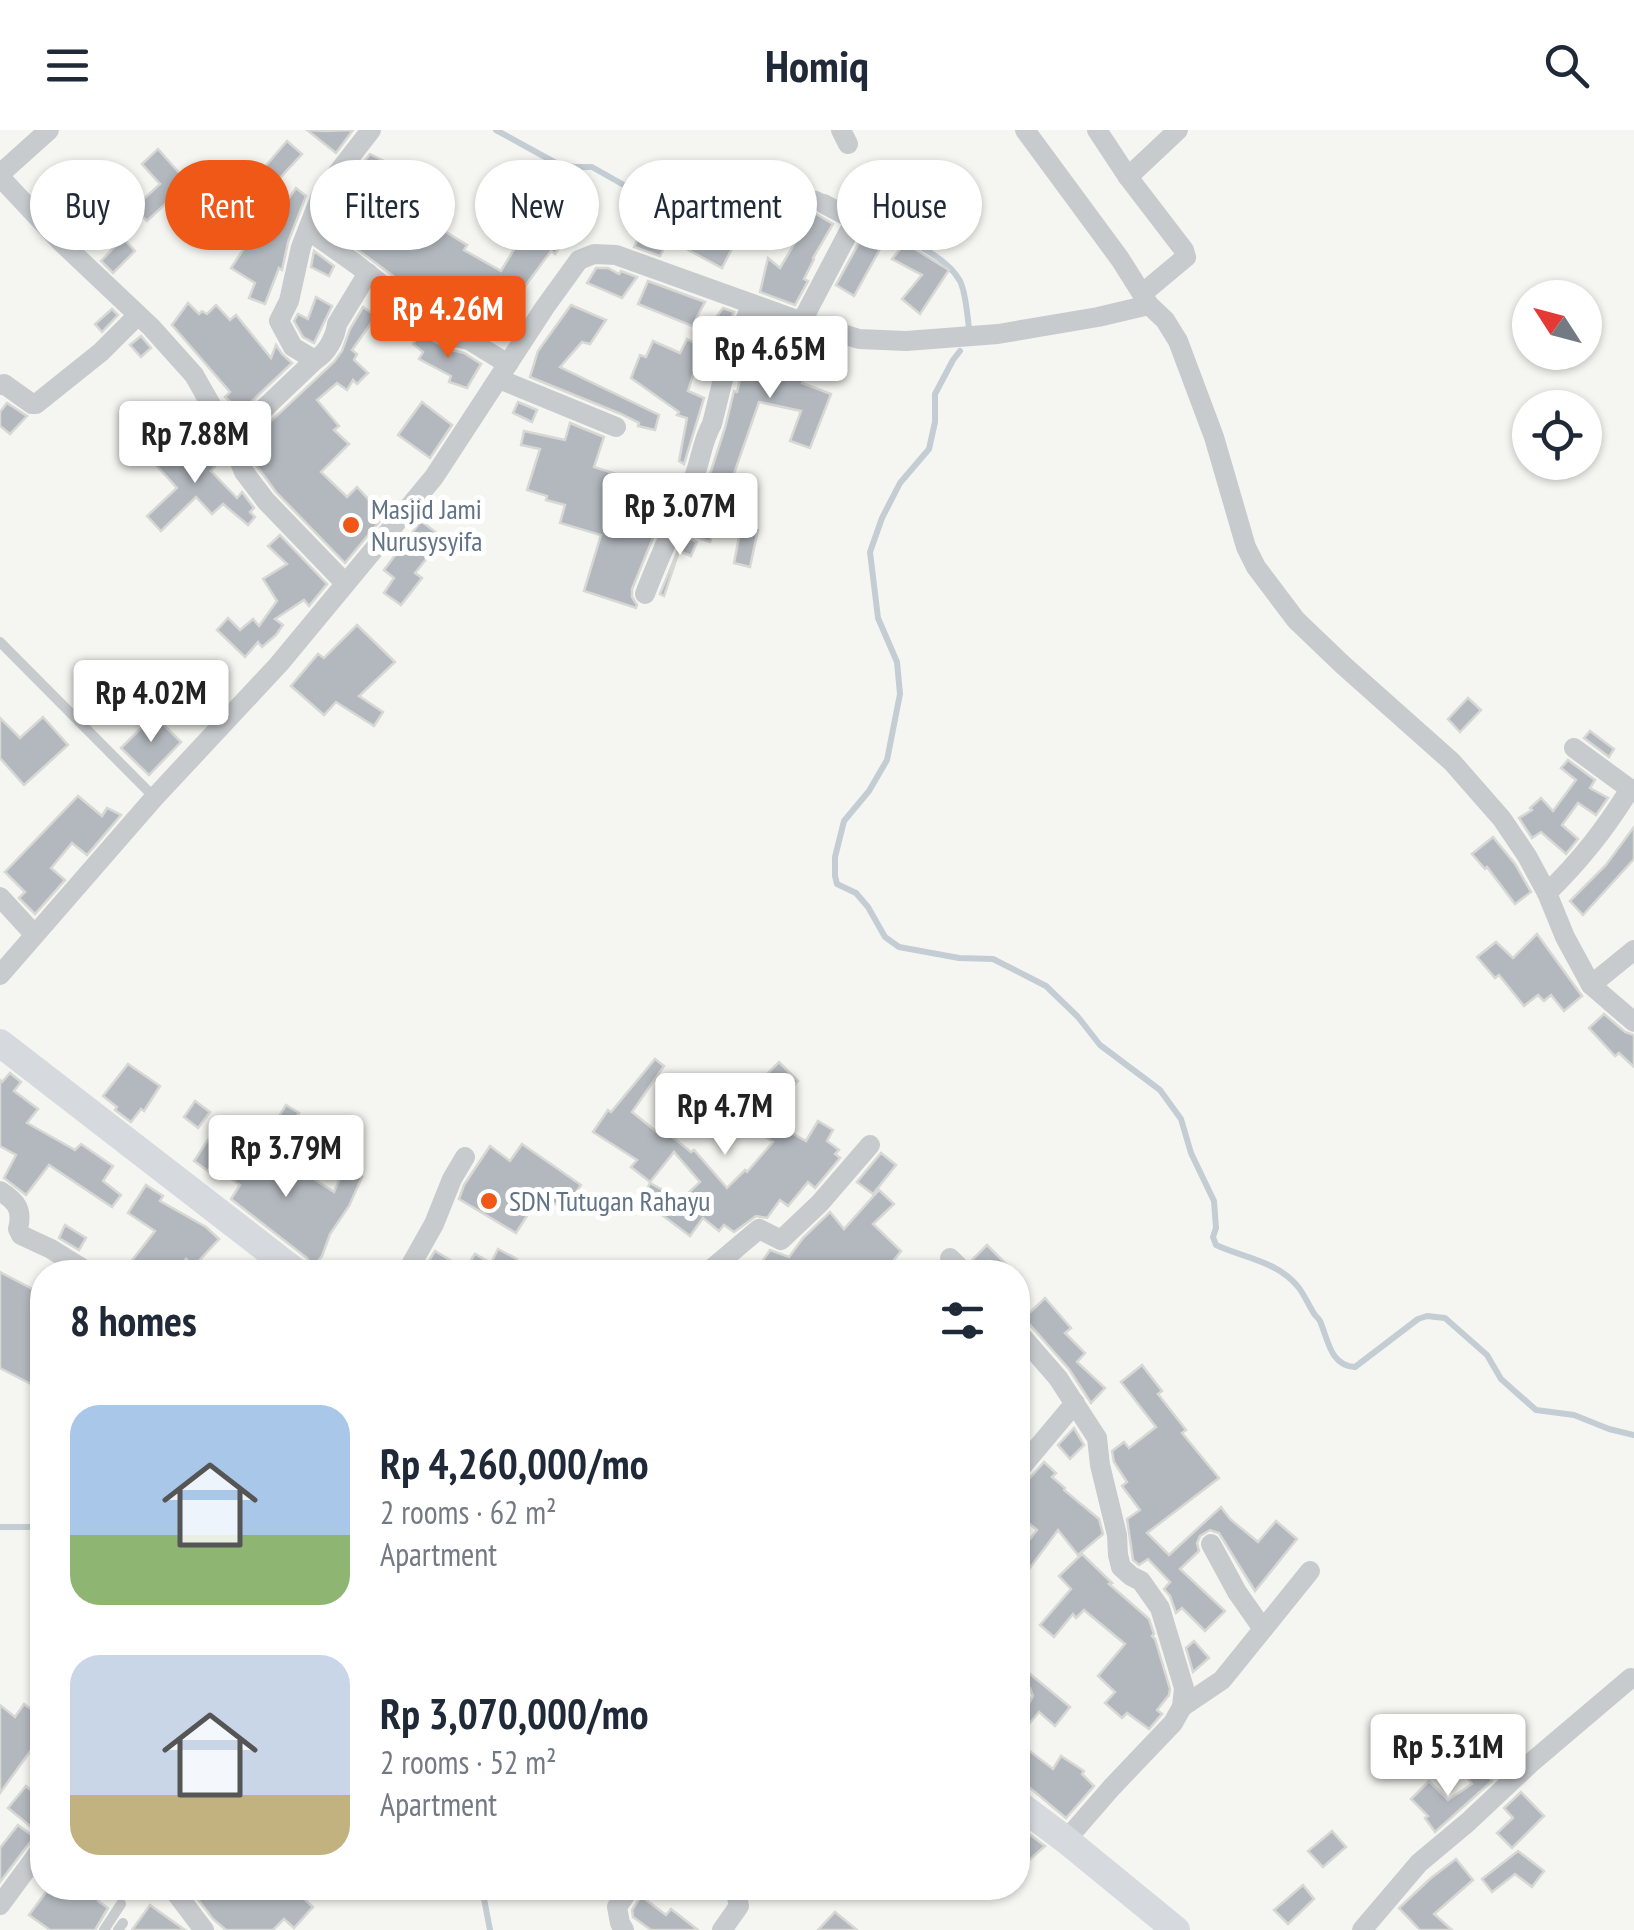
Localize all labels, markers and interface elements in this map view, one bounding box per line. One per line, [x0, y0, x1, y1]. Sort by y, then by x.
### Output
text: Homiq [765, 36, 869, 94]
icon: menu [40, 38, 95, 93]
icon: search [1539, 38, 1594, 93]
chip: Buy [30, 160, 145, 250]
chip: Rent [165, 160, 290, 250]
chip: Filters [310, 160, 455, 250]
chip: New [475, 160, 599, 250]
chip: Apartment [619, 160, 817, 250]
chip: House [837, 160, 982, 250]
pin: Rp 4.26M [345, 276, 551, 361]
north arrow [1512, 280, 1602, 370]
map controls [1512, 280, 1602, 480]
text: Rp 4.26M [393, 287, 503, 329]
pin: Rp 4.65M [667, 316, 873, 401]
text: Rp 4.65M [715, 327, 825, 369]
button: locate [1512, 390, 1602, 480]
pin: Rp 7.88M [92, 401, 298, 486]
text: Rp 7.88M [141, 412, 249, 454]
pin: Rp 3.07M [577, 473, 783, 558]
text: Rp 3.07M [625, 484, 735, 526]
place label: Masjid Jami Nurusysyifa [371, 490, 483, 559]
marker: Masjid Jami Nurusysyifa [340, 514, 362, 536]
pin: Rp 4.02M [48, 660, 254, 745]
text: Rp 4.02M [96, 671, 206, 713]
pin: Rp 4.7M [633, 1073, 817, 1158]
text: Rp 4.7M [677, 1084, 773, 1126]
pin: Rp 3.79M [183, 1115, 389, 1200]
text: Rp 3.79M [231, 1126, 341, 1168]
place label: SDN Tutugan Rahayu [509, 1182, 710, 1219]
marker: SDN Tutugan Rahayu [478, 1190, 500, 1212]
text: 8 homes [70, 1293, 197, 1348]
icon: filters [935, 1293, 990, 1348]
text: Rp 4,260,000/mo [380, 1436, 648, 1491]
icon: home [150, 1445, 270, 1565]
text: 2 rooms · 62 m² [380, 1491, 557, 1533]
text: Apartment [380, 1533, 497, 1575]
text: Rp 3,070,000/mo [380, 1686, 648, 1741]
icon: home [150, 1695, 270, 1815]
pin: Rp 5.31M [1345, 1714, 1551, 1799]
text: Rp 5.31M [1393, 1725, 1503, 1767]
text: 2 rooms · 52 m² [380, 1741, 557, 1783]
text: Apartment [380, 1783, 497, 1825]

